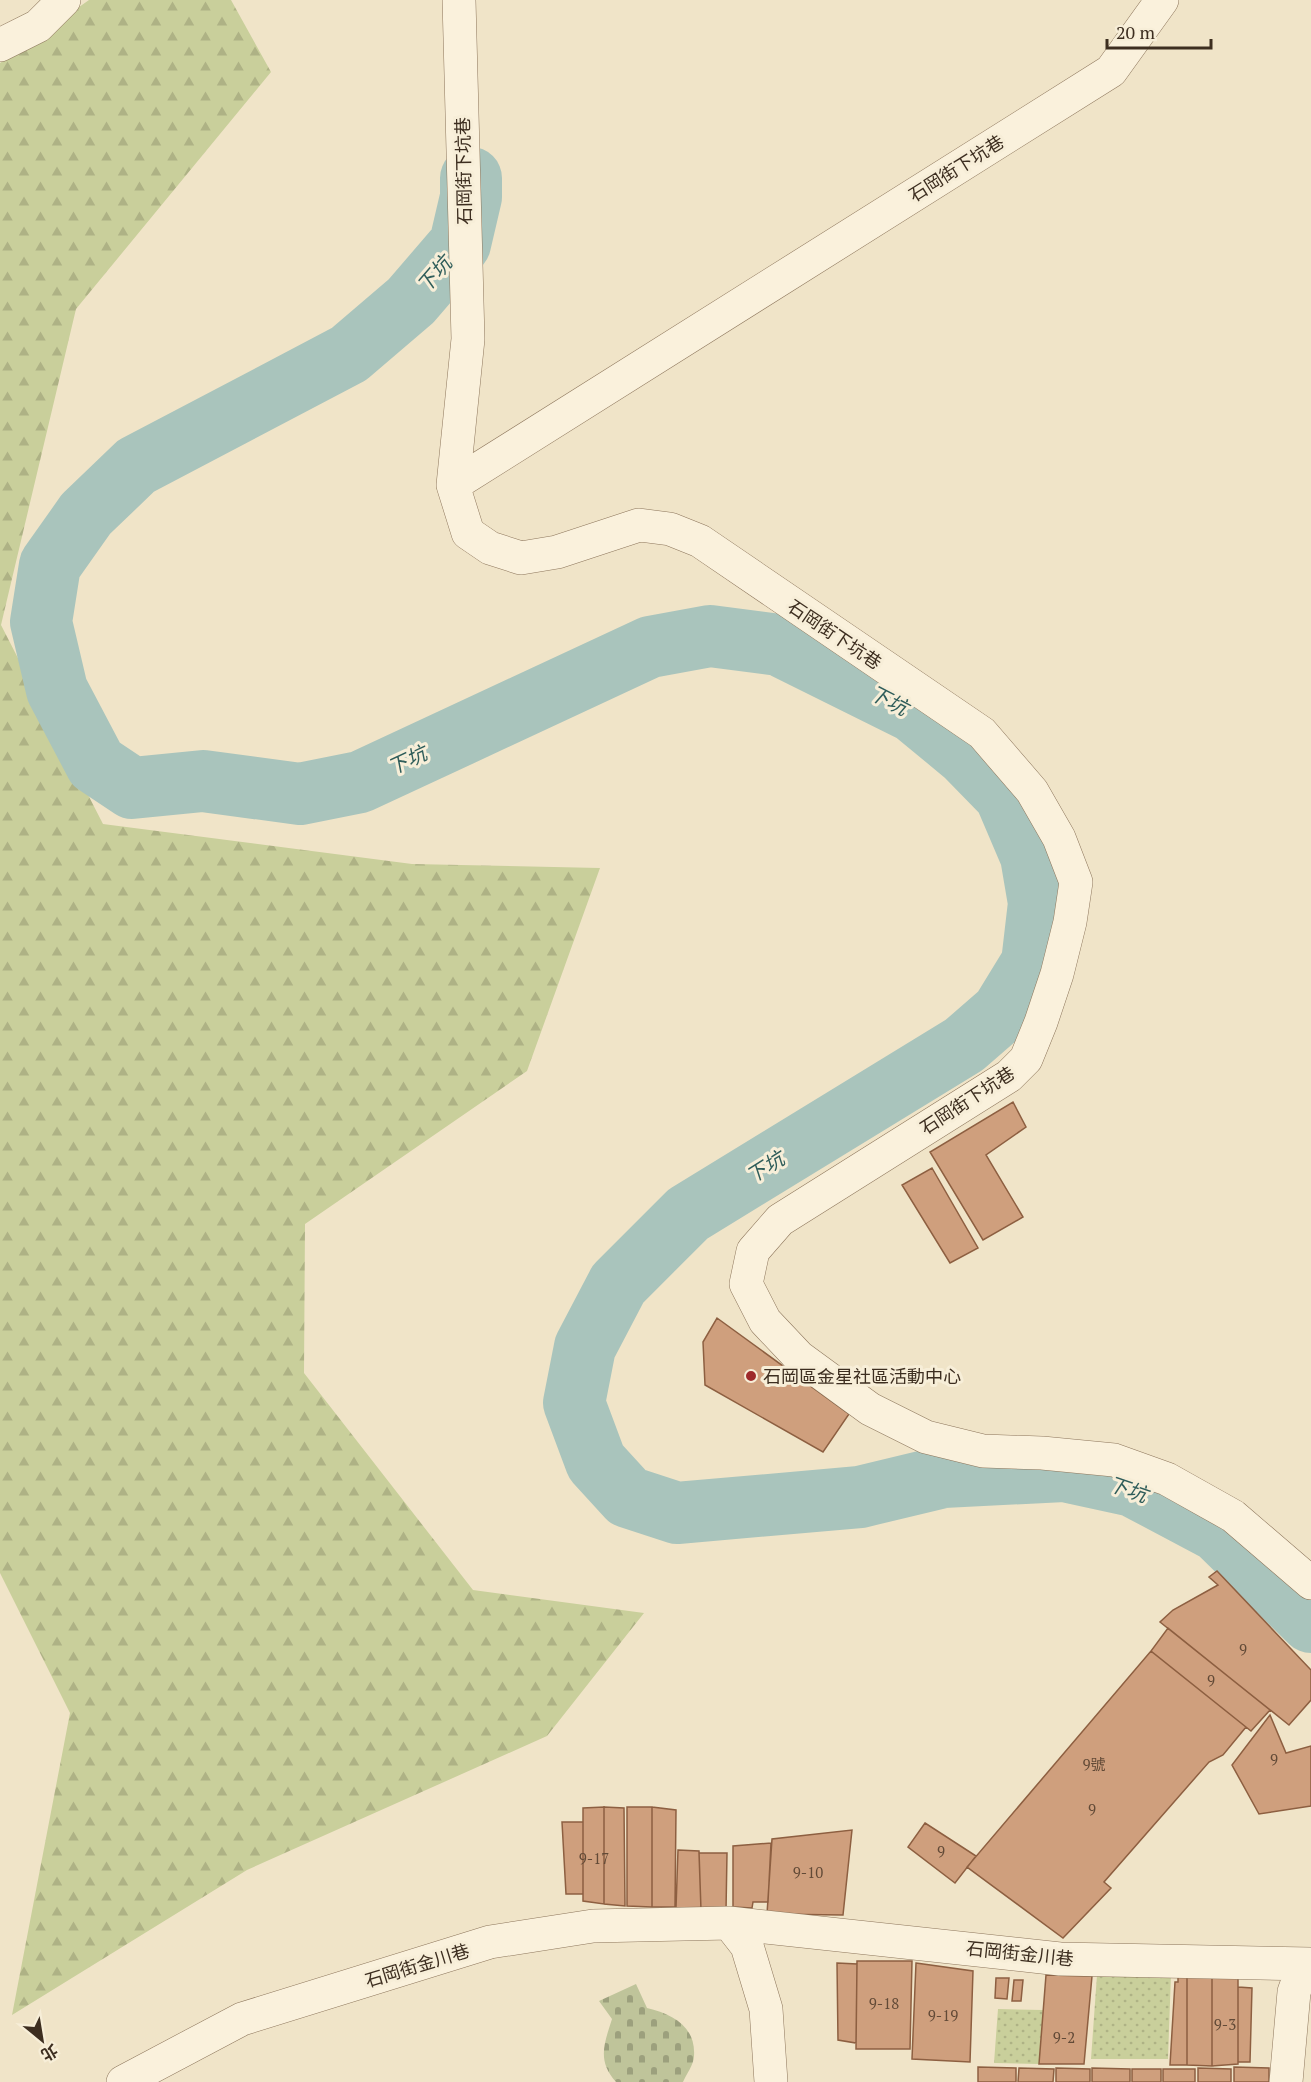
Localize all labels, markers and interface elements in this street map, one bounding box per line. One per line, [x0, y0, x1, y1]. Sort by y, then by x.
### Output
scale bar [1107, 12, 1210, 50]
text: 20 m [1116, 20, 1156, 44]
street label: 石岡街下坑巷 [450, 117, 476, 225]
street label: 石岡街下坑巷 [904, 129, 1008, 207]
water label: 下坑 [411, 248, 459, 298]
street label: 石岡街下坑巷 [784, 594, 886, 674]
water label: 下坑 [865, 679, 916, 722]
water label: 下坑 [383, 738, 434, 781]
street label: 石岡街下坑巷 [915, 1061, 1019, 1139]
water label: 下坑 [741, 1143, 792, 1189]
place label: 石岡區金星社區活動中心 [763, 1364, 961, 1388]
marker: 石岡區金星社區活動中心 [744, 1369, 758, 1383]
water label: 下坑 [1105, 1470, 1154, 1509]
house number: 9 [1239, 1639, 1247, 1659]
house number: 9 [1207, 1670, 1215, 1690]
house number: 9 [1270, 1749, 1278, 1769]
house number: 9號 [1083, 1754, 1106, 1774]
house number: 9 [1088, 1799, 1096, 1819]
house number: 9 [937, 1841, 945, 1861]
house number: 9-17 [579, 1848, 609, 1868]
house number: 9-10 [793, 1862, 823, 1882]
street label: 石岡街金川巷 [965, 1935, 1075, 1971]
street label: 石岡街金川巷 [362, 1938, 472, 1992]
house number: 9-18 [869, 1993, 899, 2013]
house number: 9-19 [928, 2005, 958, 2025]
north arrow [12, 2010, 72, 2070]
house number: 9-3 [1214, 2014, 1236, 2034]
house number: 9-2 [1053, 2027, 1075, 2047]
text: 北 [37, 2039, 62, 2067]

